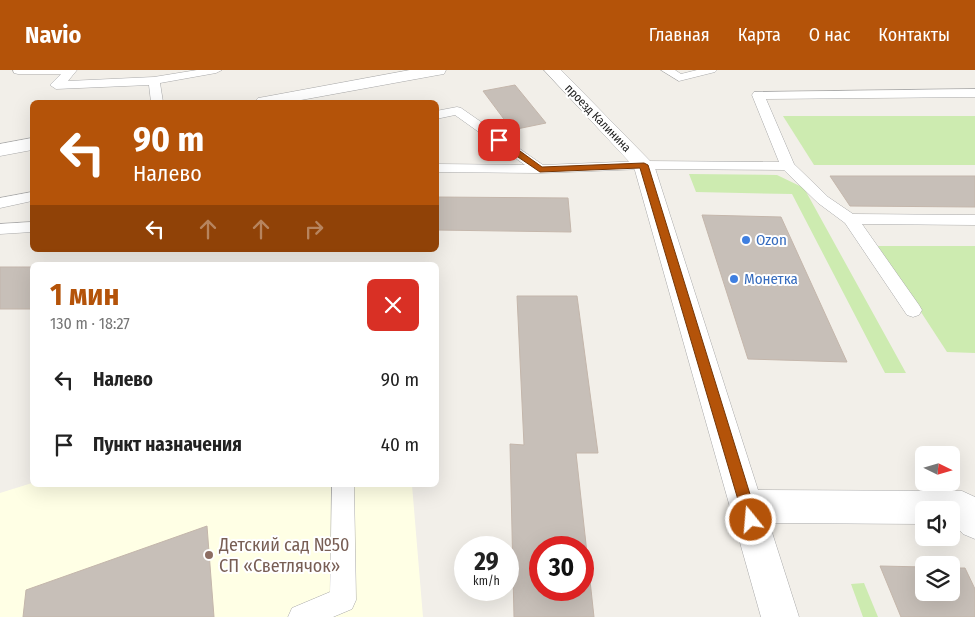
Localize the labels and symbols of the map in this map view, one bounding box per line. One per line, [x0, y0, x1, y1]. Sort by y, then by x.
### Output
street label: проезд Калинина [562, 81, 634, 155]
pin [478, 119, 520, 161]
place label: Ozon [756, 231, 787, 249]
marker: Ozon [740, 234, 752, 246]
place label: Монетка [744, 270, 798, 288]
marker: Монетка [728, 273, 740, 285]
north arrow [915, 446, 960, 491]
position arrow [724, 493, 776, 545]
place label: Детский сад №50 СП «Светлячок» [218, 534, 349, 577]
speed limit sign: 30 [529, 536, 594, 601]
marker: Детский сад №50 СП «Светлячок» [203, 549, 215, 561]

